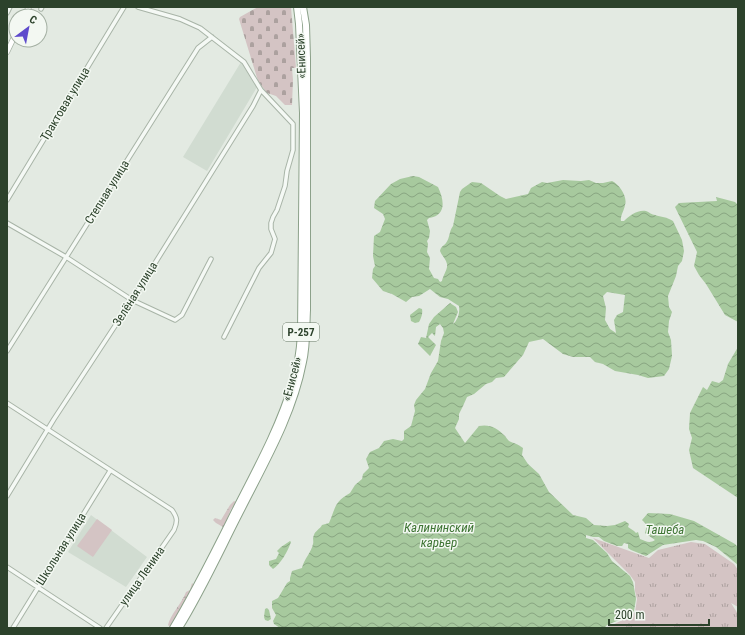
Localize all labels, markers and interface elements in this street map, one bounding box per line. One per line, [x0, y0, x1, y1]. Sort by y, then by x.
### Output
north arrow [8, 8, 48, 48]
text: С [27, 13, 39, 27]
street label: «Енисей» [293, 33, 309, 79]
street label: Трактовая улица [38, 64, 93, 143]
street label: Степная улица [82, 157, 132, 226]
street label: Зелёная улица [110, 259, 160, 329]
road number: Р-257 [283, 323, 319, 341]
street label: «Енисей» [279, 355, 305, 403]
street label: Школьная улица [33, 510, 89, 588]
water label: Калининский карьер [404, 520, 475, 550]
water label: Ташеба [646, 522, 684, 537]
street label: улица Ленина [117, 544, 168, 608]
scale bar [609, 601, 709, 627]
text: 200 m [615, 608, 645, 622]

